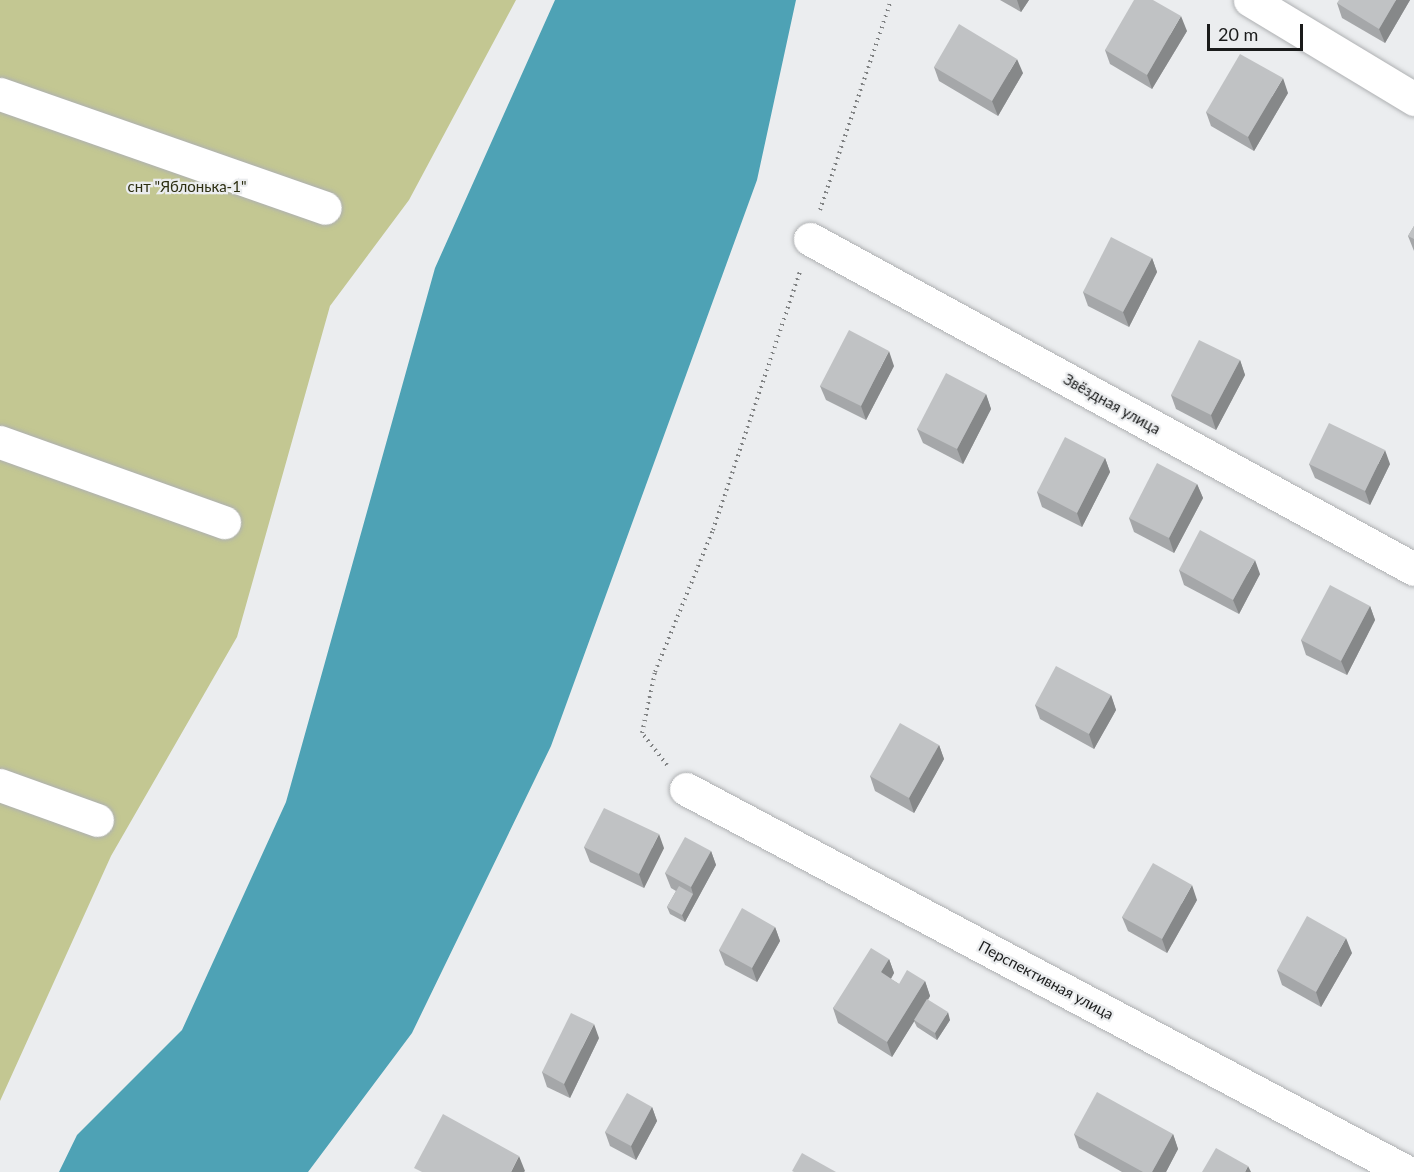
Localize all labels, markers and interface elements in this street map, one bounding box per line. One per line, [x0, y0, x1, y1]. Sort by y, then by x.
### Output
scale bar [1210, 12, 1306, 50]
text: 20 m [1218, 23, 1258, 45]
park label: снт "Яблонька-1" [128, 178, 246, 196]
street label: Звёздная улица [1060, 370, 1164, 438]
street label: Перспективная улица [975, 937, 1117, 1023]

